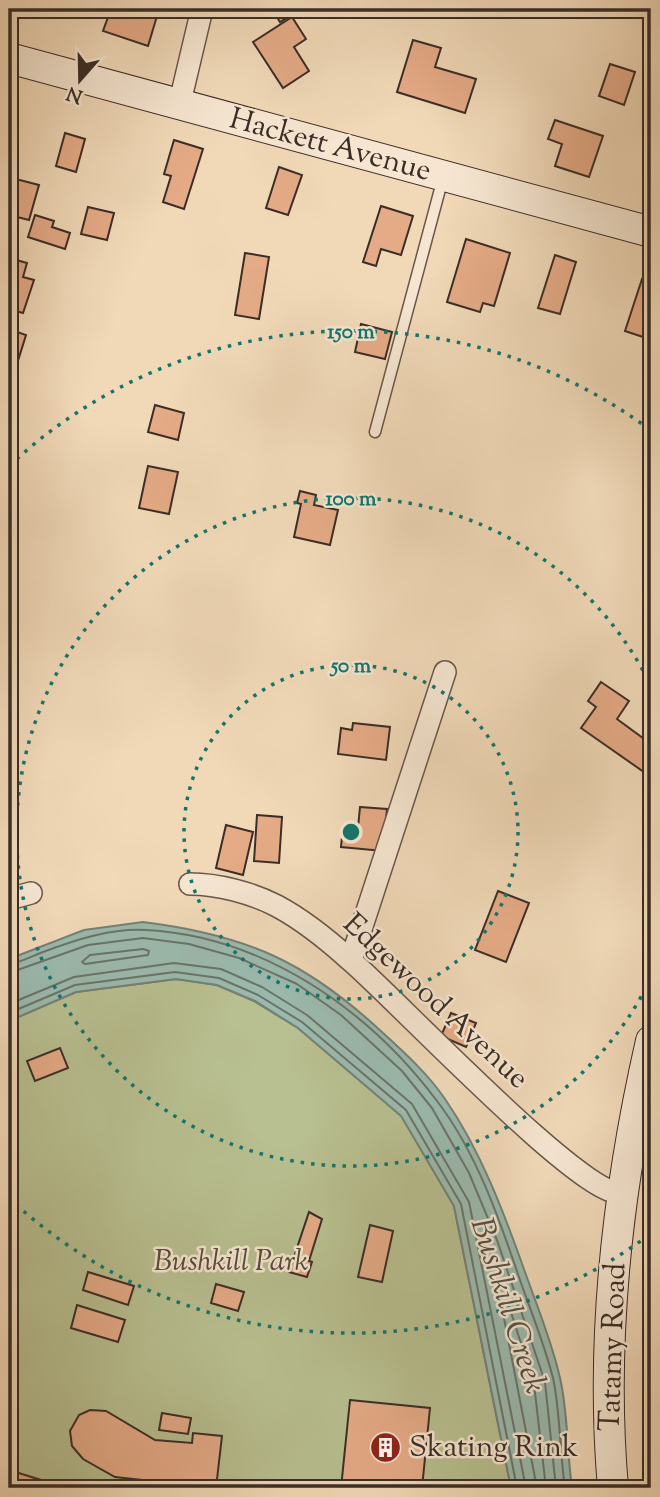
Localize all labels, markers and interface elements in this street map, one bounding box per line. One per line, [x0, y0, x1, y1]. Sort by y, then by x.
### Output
north arrow [46, 46, 116, 116]
text: N [63, 78, 87, 109]
street label: Hackett Avenue [224, 98, 436, 194]
text: 150 m [327, 318, 375, 348]
text: 100 m [326, 485, 377, 515]
text: 50 m [329, 652, 372, 682]
centre of rings [339, 820, 363, 844]
street label: Edgewood Avenue [332, 904, 538, 1100]
water label: Bushkill Creek [457, 1212, 557, 1400]
park label: Bushkill Park [154, 1241, 308, 1284]
street label: Tatamy Road [590, 1262, 638, 1432]
place label: Skating Rink [409, 1427, 578, 1470]
building icon: Skating Rink [369, 1431, 403, 1465]

